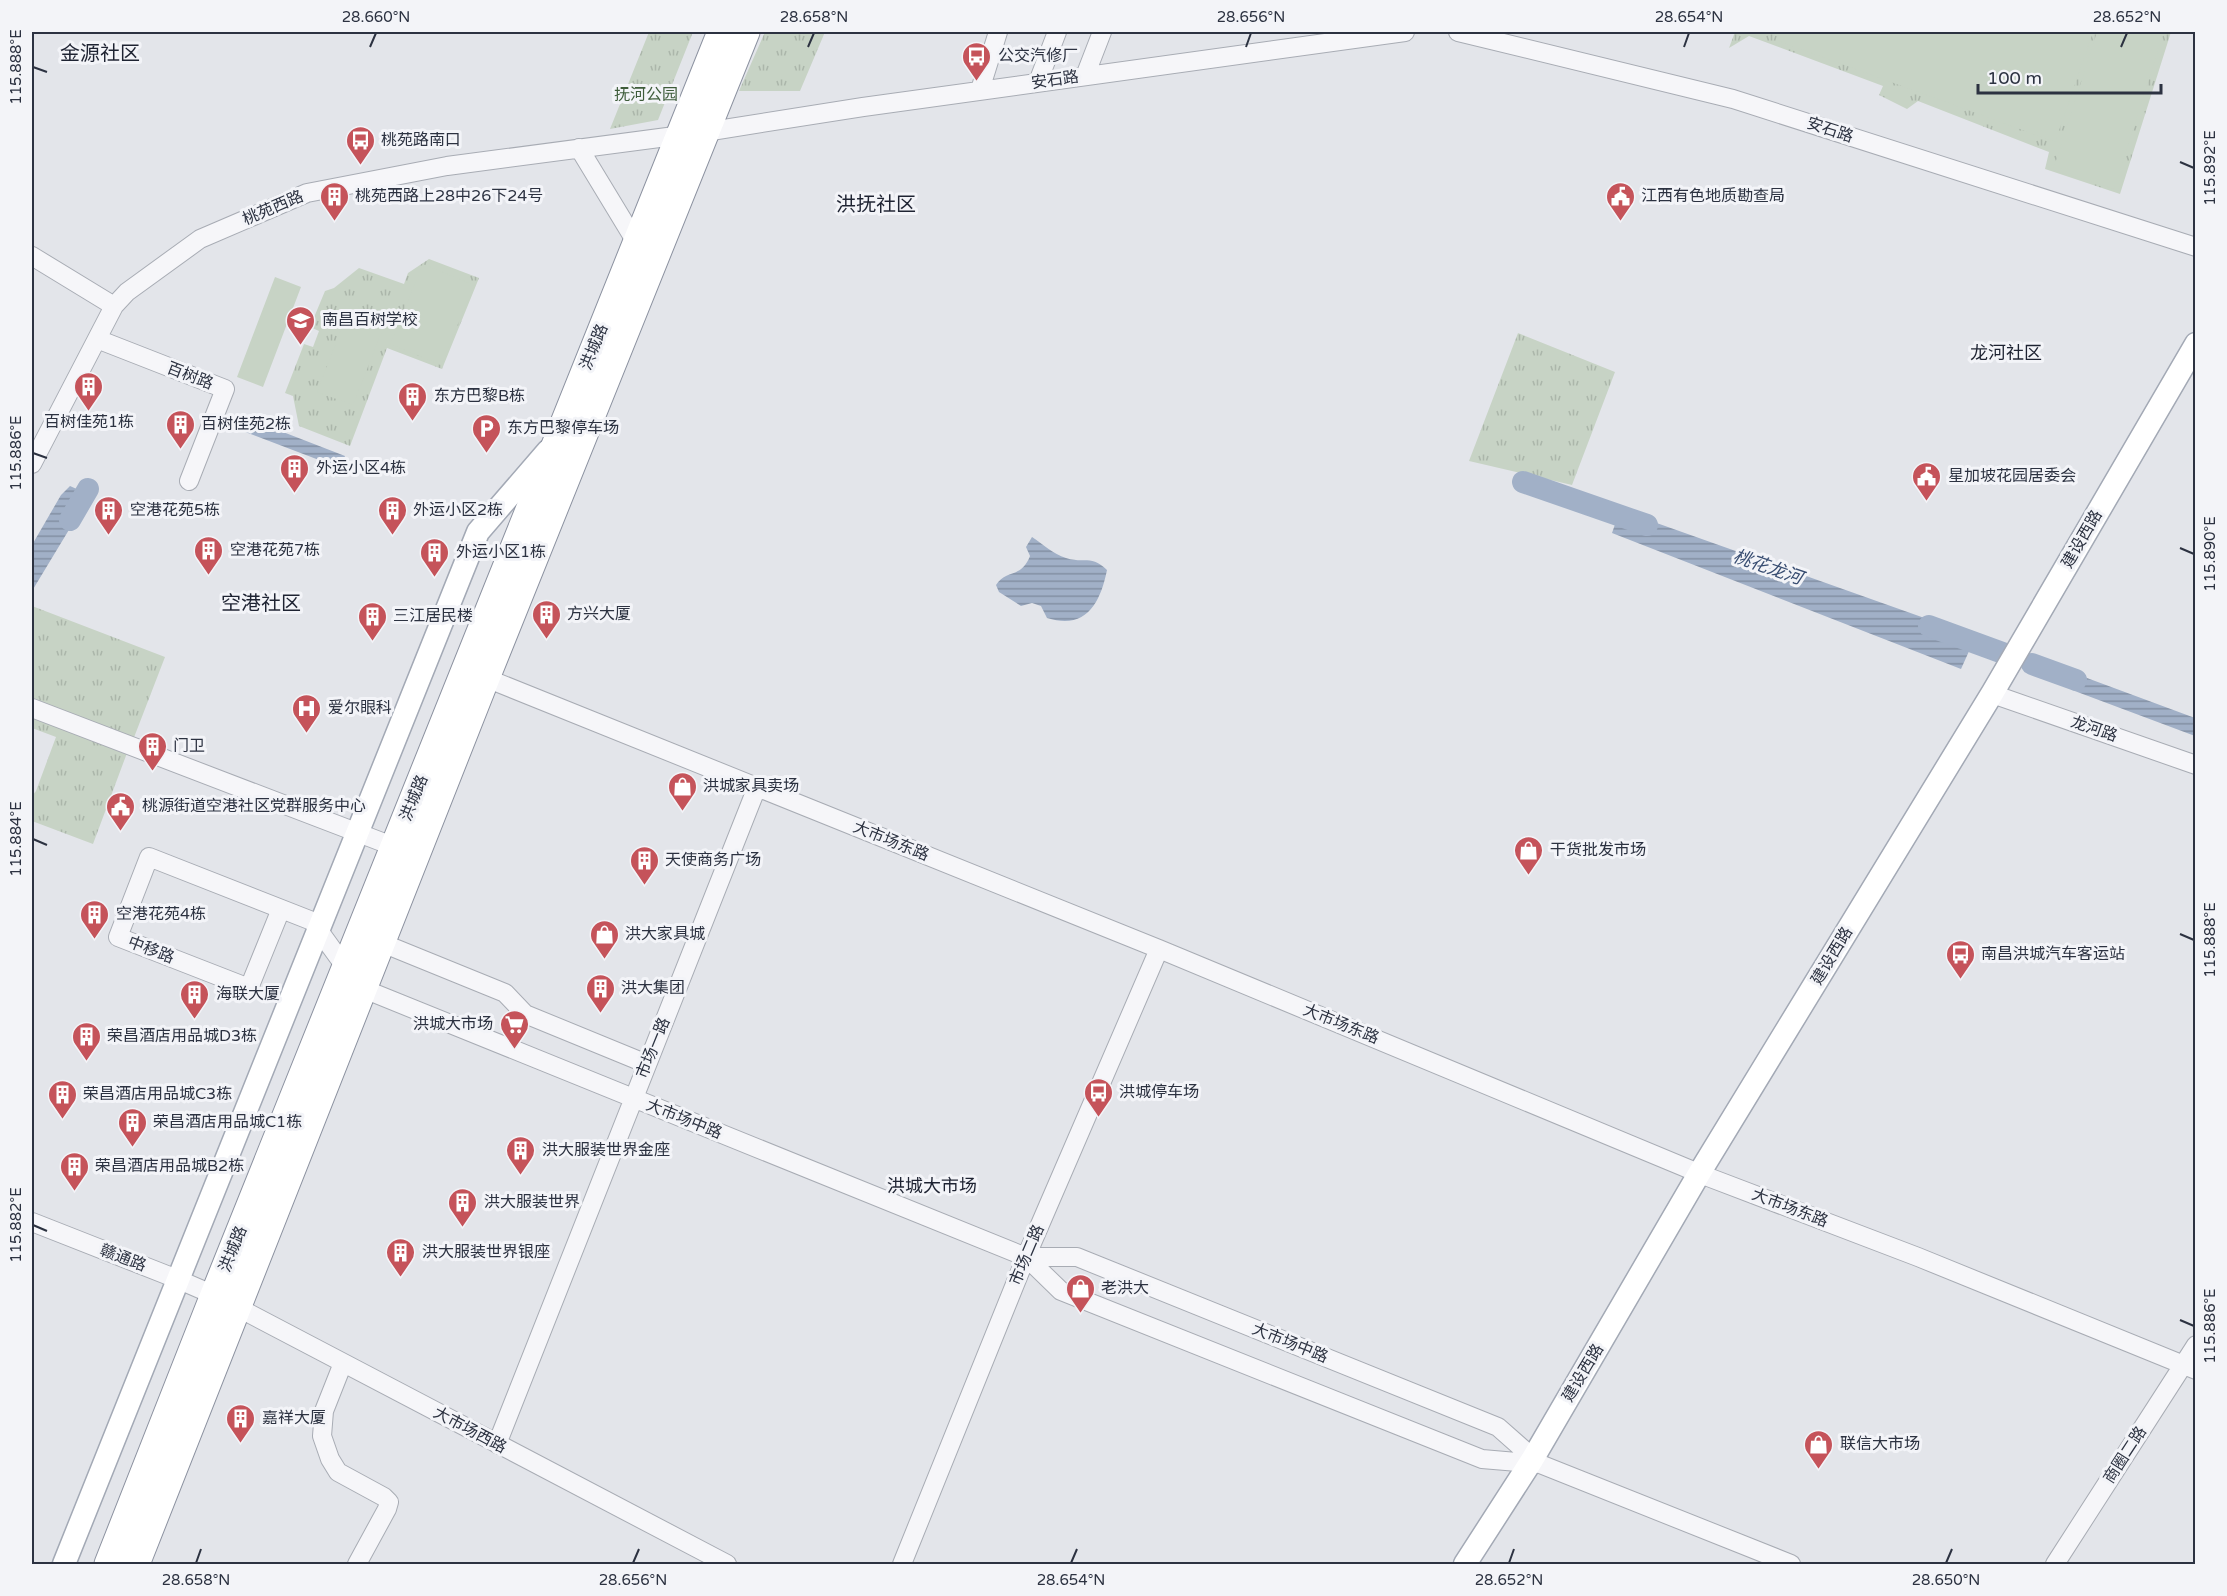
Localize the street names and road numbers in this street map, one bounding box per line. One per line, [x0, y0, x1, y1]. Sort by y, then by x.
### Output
street label: 安石路 [1030, 67, 1080, 93]
street label: 安石路 [1804, 113, 1856, 147]
street label: 桃苑西路 [240, 186, 306, 230]
street label: 洪城路 [576, 321, 612, 373]
street label: 百树路 [164, 358, 216, 394]
street label: 建设西路 [2057, 506, 2107, 572]
street label: 龙河路 [2068, 712, 2120, 746]
street label: 洪城路 [396, 772, 432, 824]
street label: 大市场东路 [850, 817, 932, 865]
street label: 建设西路 [1807, 923, 1857, 989]
street label: 中移路 [125, 932, 177, 968]
street label: 大市场东路 [1300, 1000, 1382, 1048]
street label: 市场一路 [632, 1015, 674, 1081]
street label: 大市场中路 [643, 1095, 725, 1143]
street label: 大市场东路 [1749, 1184, 1831, 1232]
street label: 市场二路 [1005, 1222, 1049, 1288]
street label: 洪城路 [215, 1223, 251, 1275]
street label: 赣通路 [97, 1240, 149, 1276]
street label: 大市场中路 [1249, 1319, 1331, 1367]
street label: 建设西路 [1558, 1340, 1608, 1406]
street label: 大市场西路 [430, 1402, 510, 1458]
street label: 商圈二路 [2099, 1423, 2151, 1487]

